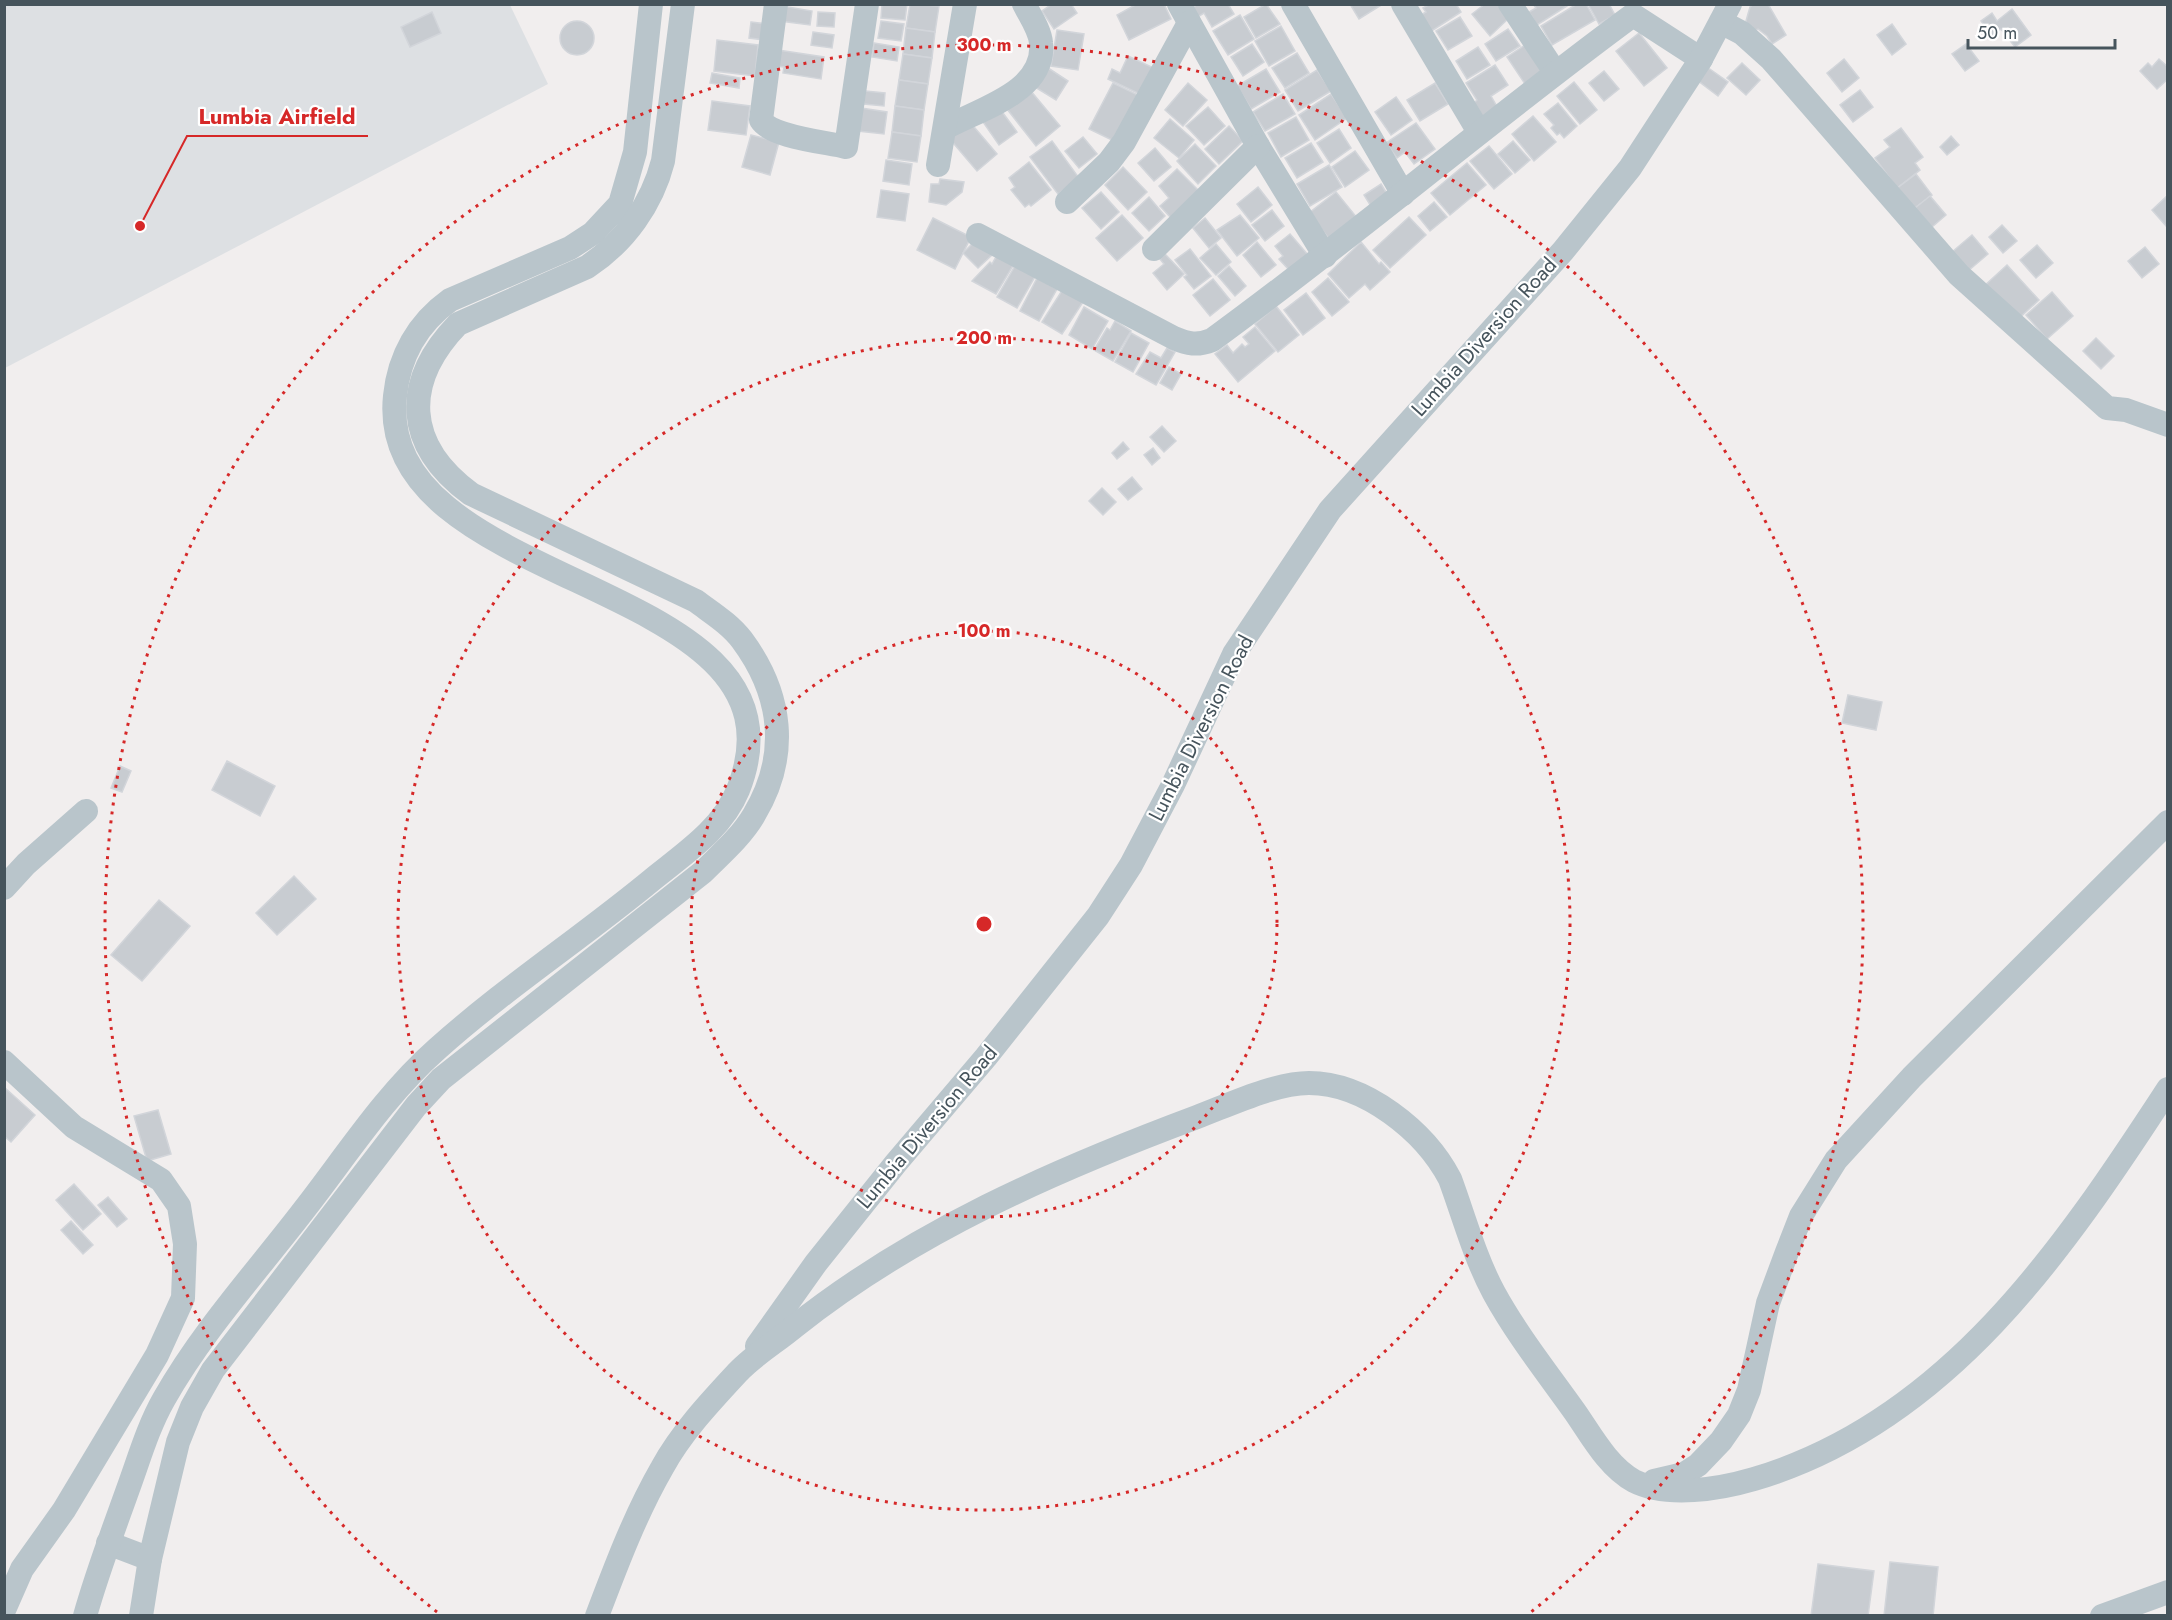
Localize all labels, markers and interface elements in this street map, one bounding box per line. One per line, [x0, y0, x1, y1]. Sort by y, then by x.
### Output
scale bar [1968, 12, 2115, 50]
text: 50 m [1977, 20, 2017, 46]
text: 300 m [956, 32, 1012, 58]
callout: Lumbia Airfield [187, 96, 368, 136]
text: Lumbia Airfield [198, 100, 356, 132]
street label: Lumbia Diversion Road [1404, 251, 1564, 423]
text: 200 m [956, 325, 1012, 351]
text: 100 m [957, 618, 1011, 644]
street label: Lumbia Diversion Road [1141, 630, 1261, 826]
centre of rings [974, 914, 994, 934]
street label: Lumbia Diversion Road [850, 1039, 1004, 1215]

